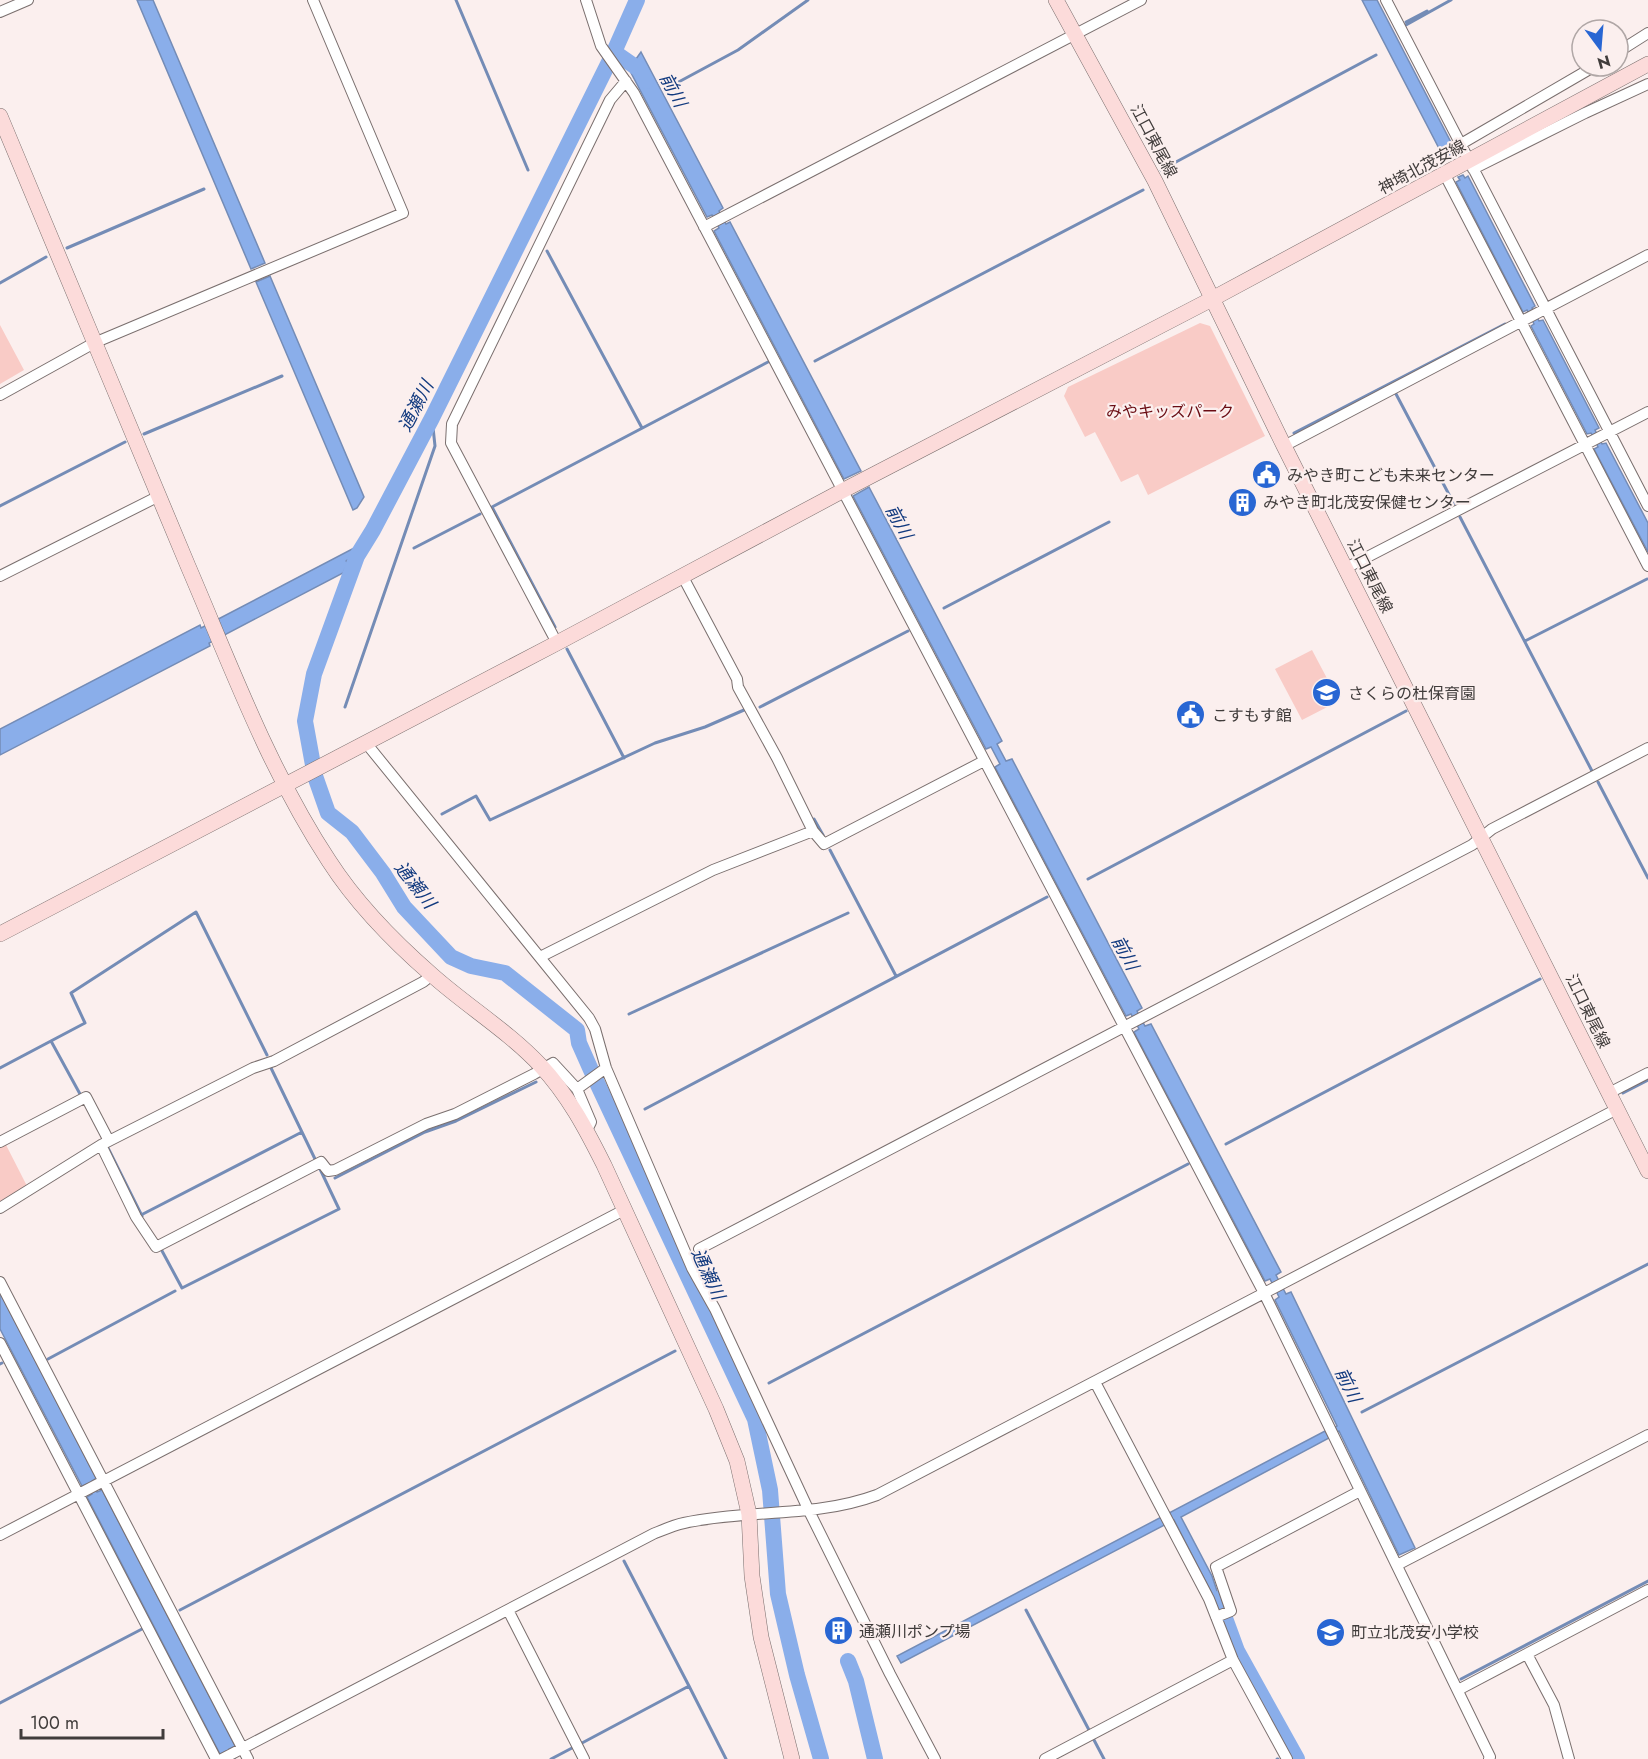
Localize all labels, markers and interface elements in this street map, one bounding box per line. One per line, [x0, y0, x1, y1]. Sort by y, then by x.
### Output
north arrow [1570, 18, 1630, 78]
text: N [1595, 49, 1613, 75]
water label: 前川 [653, 68, 694, 114]
street label: 江口東尾線 [1125, 100, 1183, 182]
street label: 神埼北茂安線 [1374, 134, 1470, 200]
water label: 通瀬川 [392, 374, 441, 436]
park label: みやキッズパーク [1106, 400, 1234, 423]
public building icon: みやき町こども未来センター [1250, 459, 1282, 491]
place label: みやき町こども未来センター [1287, 464, 1495, 487]
building icon: みやき町北茂安保健センター [1226, 486, 1258, 518]
place label: みやき町北茂安保健センター [1263, 491, 1471, 514]
water label: 前川 [879, 500, 920, 546]
street label: 江口東尾線 [1342, 535, 1398, 617]
school or university icon: さくらの杜保育園 [1311, 677, 1343, 709]
place label: さくらの杜保育園 [1348, 682, 1476, 705]
public building icon: こすもす館 [1175, 699, 1207, 731]
place label: こすもす館 [1212, 704, 1292, 727]
water label: 通瀬川 [388, 856, 443, 916]
water label: 前川 [1105, 931, 1146, 977]
street label: 江口東尾線 [1560, 970, 1616, 1052]
water label: 通瀬川 [685, 1244, 732, 1306]
water label: 前川 [1328, 1363, 1368, 1409]
building icon: 通瀬川ポンプ場 [822, 1615, 854, 1647]
school or university icon: 町立北茂安小学校 [1314, 1616, 1346, 1648]
place label: 通瀬川ポンプ場 [859, 1620, 971, 1643]
place label: 町立北茂安小学校 [1351, 1621, 1479, 1644]
scale bar [21, 1702, 164, 1740]
text: 100 m [30, 1710, 79, 1736]

